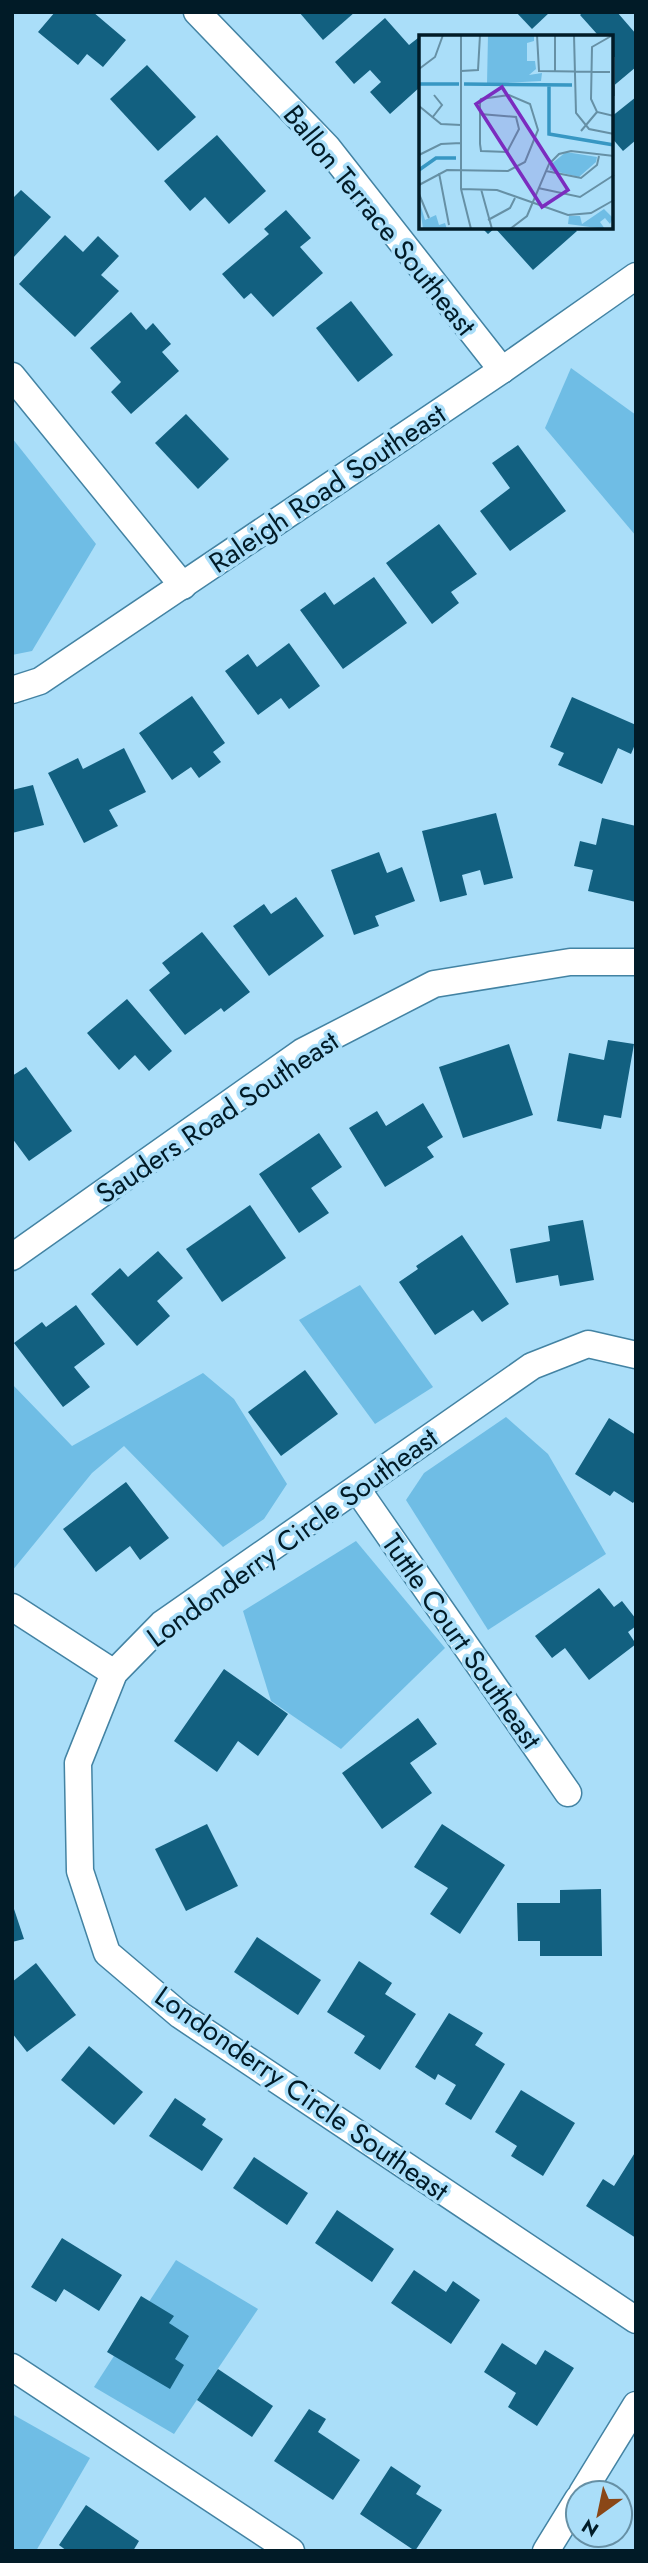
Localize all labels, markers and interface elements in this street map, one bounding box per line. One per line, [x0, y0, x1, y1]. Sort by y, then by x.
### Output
inset map [419, 35, 613, 229]
street label: Ballon Terrace Southeast [274, 96, 486, 345]
street label: Raleigh Road Southeast [201, 394, 454, 583]
street label: Sauders Road Southeast [88, 1021, 347, 1214]
street label: Londonderry Circle Southeast [138, 1418, 446, 1657]
street label: Tuttle Court Southeast [372, 1525, 552, 1758]
street label: Londonderry Circle Southeast [146, 1976, 457, 2211]
north arrow [564, 2479, 634, 2549]
text: N [576, 2512, 604, 2543]

